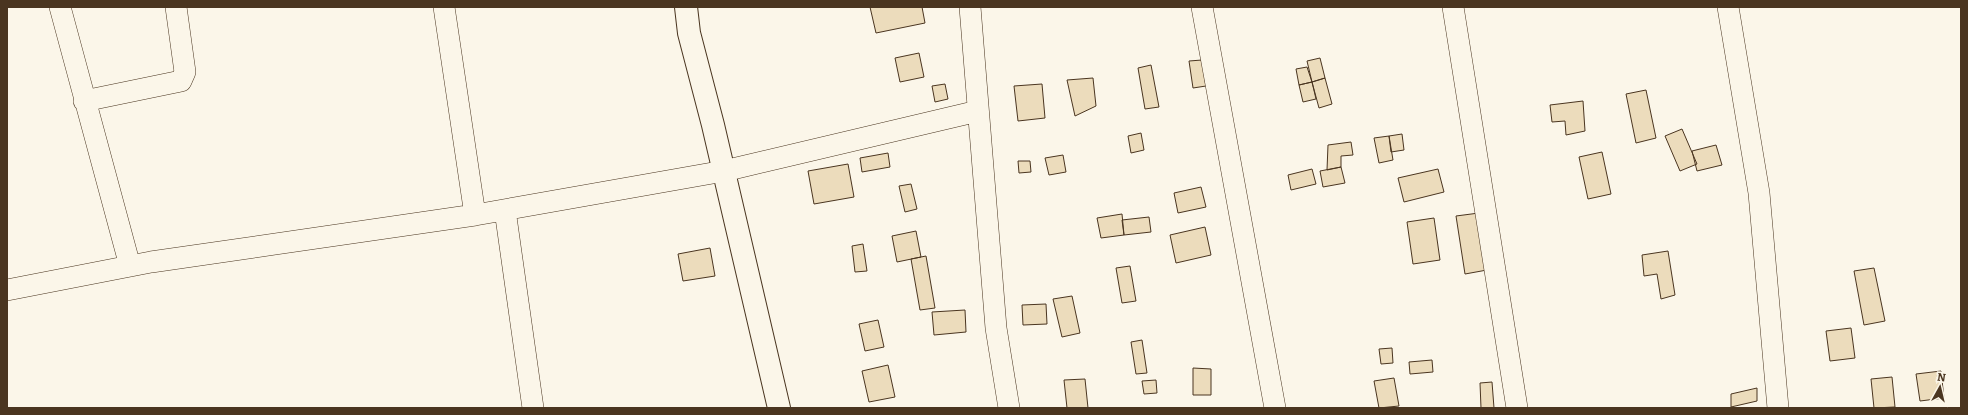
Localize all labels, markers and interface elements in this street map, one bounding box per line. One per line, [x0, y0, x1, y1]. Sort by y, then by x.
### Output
north arrow [1920, 367, 1960, 407]
text: N [1936, 371, 1947, 385]

